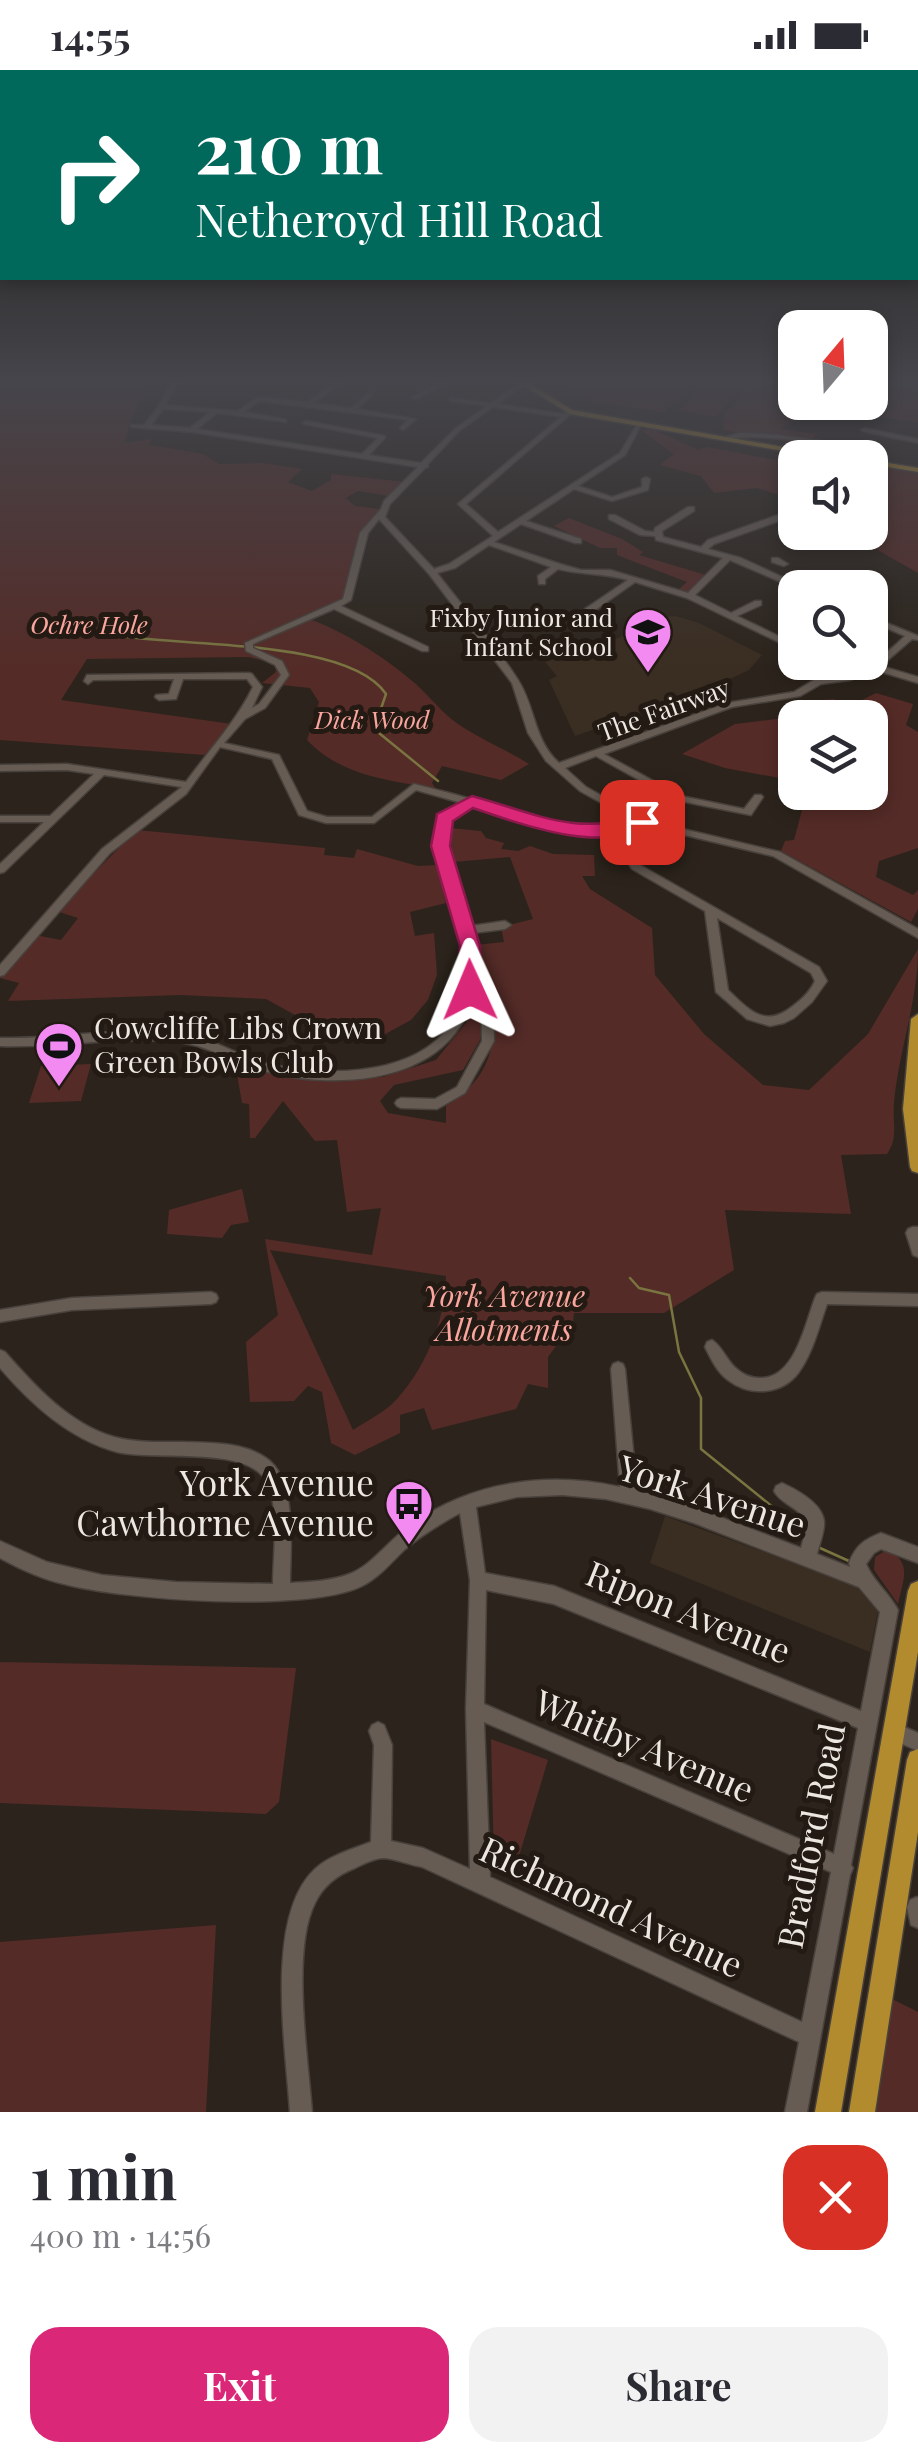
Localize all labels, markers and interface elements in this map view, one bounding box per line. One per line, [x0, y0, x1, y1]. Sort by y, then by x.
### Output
text: 14:55 [50, 10, 131, 61]
text: 210 m [195, 98, 383, 192]
icon: right [30, 110, 160, 240]
text: Netheroyd Hill Road [195, 188, 603, 248]
north arrow [778, 310, 888, 420]
map controls [778, 310, 888, 810]
button: sound [778, 440, 888, 550]
button: search [778, 570, 888, 680]
place label: Fixby Junior and Infant School [429, 600, 613, 662]
school or university icon: Fixby Junior and Infant School [622, 606, 674, 674]
park label: Ochre Hole [30, 607, 148, 640]
street label: The Fairway [593, 669, 734, 748]
button: layers [778, 700, 888, 810]
park label: Dick Wood [314, 702, 431, 735]
pin [600, 780, 685, 865]
icon: arrive [615, 795, 670, 850]
position arrow [418, 938, 522, 1042]
place label: Cowcliffe Libs Crown Green Bowls Club [94, 1007, 382, 1081]
sports icon: Cowcliffe Libs Crown Green Bowls Club [33, 1020, 85, 1088]
park label: York Avenue Allotments [423, 1275, 585, 1349]
street label: York Avenue [612, 1442, 812, 1547]
place label: York Avenue Cawthorne Avenue [76, 1458, 374, 1545]
bus stop icon: York Avenue Cawthorne Avenue [383, 1478, 435, 1546]
street label: Ripon Avenue [580, 1548, 798, 1673]
street label: Whitby Avenue [527, 1677, 762, 1812]
street label: Bradford Road [765, 1719, 854, 1952]
street label: Richmond Avenue [473, 1824, 751, 1987]
text: 1 min [30, 2135, 177, 2215]
button: close [783, 2145, 888, 2250]
text: 400 m · 14:56 [30, 2213, 211, 2256]
button: Exit [30, 2327, 449, 2442]
button: Share [469, 2327, 888, 2442]

